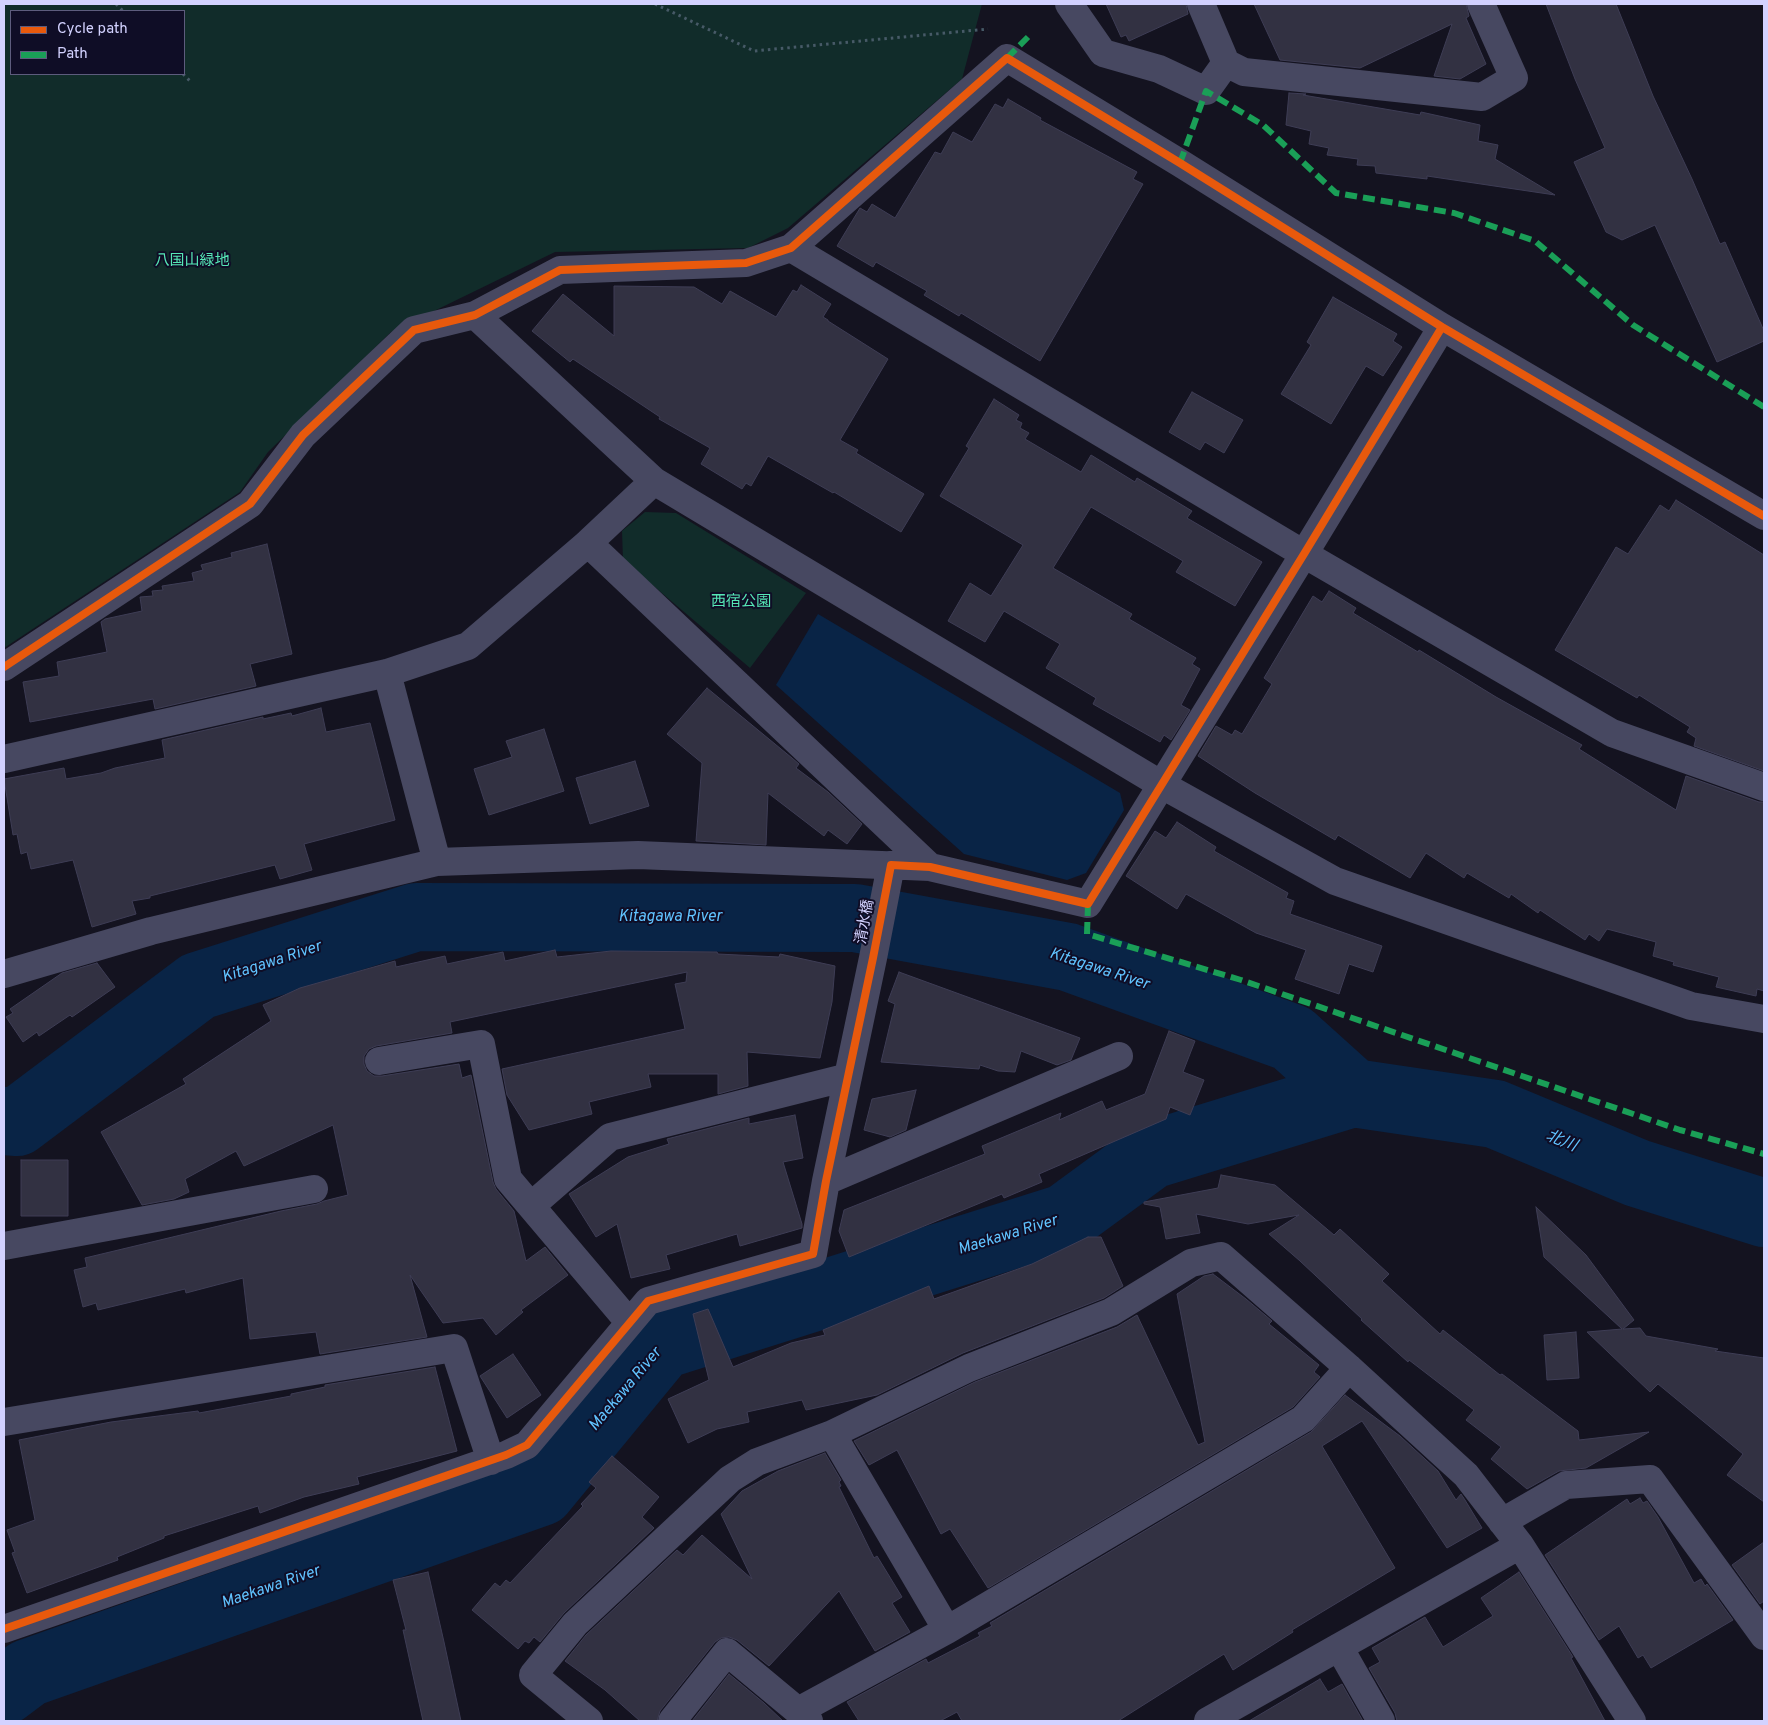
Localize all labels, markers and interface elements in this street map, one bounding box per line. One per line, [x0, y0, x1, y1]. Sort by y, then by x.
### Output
legend [10, 10, 185, 75]
text: Cycle path [57, 20, 128, 39]
text: Path [57, 45, 88, 64]
park label: 八国山緑地 [155, 253, 229, 271]
park label: 西宿公園 [711, 594, 771, 612]
street label: 清水橋 [853, 898, 879, 946]
water label: Kitagawa River [618, 908, 722, 928]
water label: Kitagawa River [220, 938, 324, 988]
water label: Kitagawa River [1047, 945, 1151, 995]
water label: 北川 [1543, 1127, 1579, 1157]
water label: Maekawa River [956, 1212, 1060, 1260]
water label: Maekawa River [585, 1344, 667, 1436]
water label: Maekawa River [219, 1562, 323, 1614]

